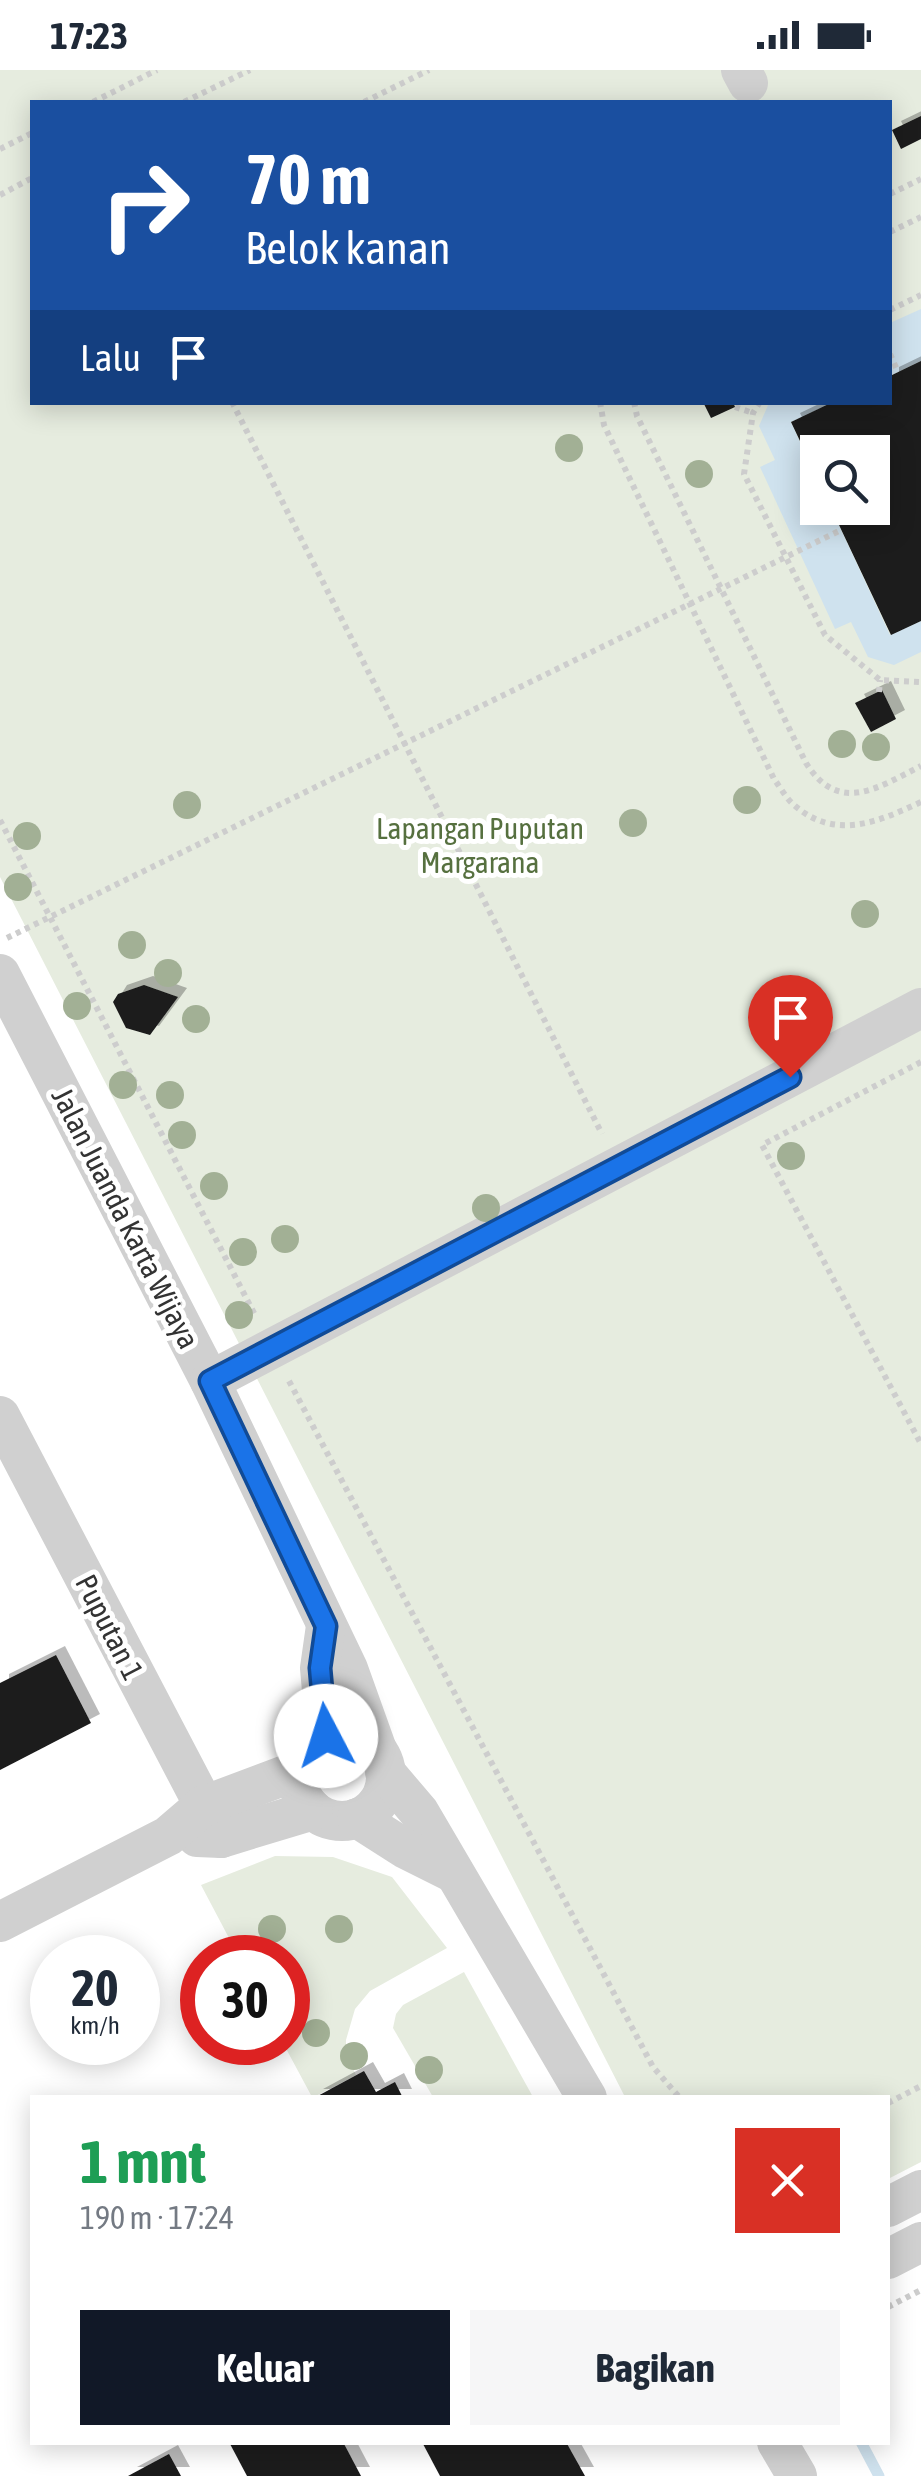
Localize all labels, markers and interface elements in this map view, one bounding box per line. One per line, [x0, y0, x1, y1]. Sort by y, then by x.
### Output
text: 17:23 [50, 14, 128, 57]
text: 70 m [245, 139, 371, 219]
icon: right [80, 140, 210, 270]
text: Belok kanan [245, 222, 451, 274]
icon: arrive [161, 330, 216, 385]
text: Lalu [80, 336, 141, 379]
map controls [800, 435, 890, 525]
button: search [800, 435, 890, 525]
park label: Lapangan Puputan Margarana [376, 811, 584, 879]
pin [748, 975, 833, 1078]
icon: arrive [763, 990, 818, 1045]
street label: Jalan Juanda Karta Wijaya [46, 1082, 206, 1354]
street label: Puputan 1 [69, 1569, 151, 1685]
position arrow [274, 1684, 378, 1788]
speed limit sign: 30 [180, 1935, 310, 2065]
text: 20 [71, 1959, 118, 2017]
text: km/h [70, 2011, 120, 2039]
text: 1 mnt [80, 2127, 206, 2196]
button: close [735, 2128, 840, 2233]
text: 190 m · 17:24 [80, 2199, 234, 2236]
button: Keluar [80, 2310, 450, 2425]
button: Bagikan [470, 2310, 840, 2425]

